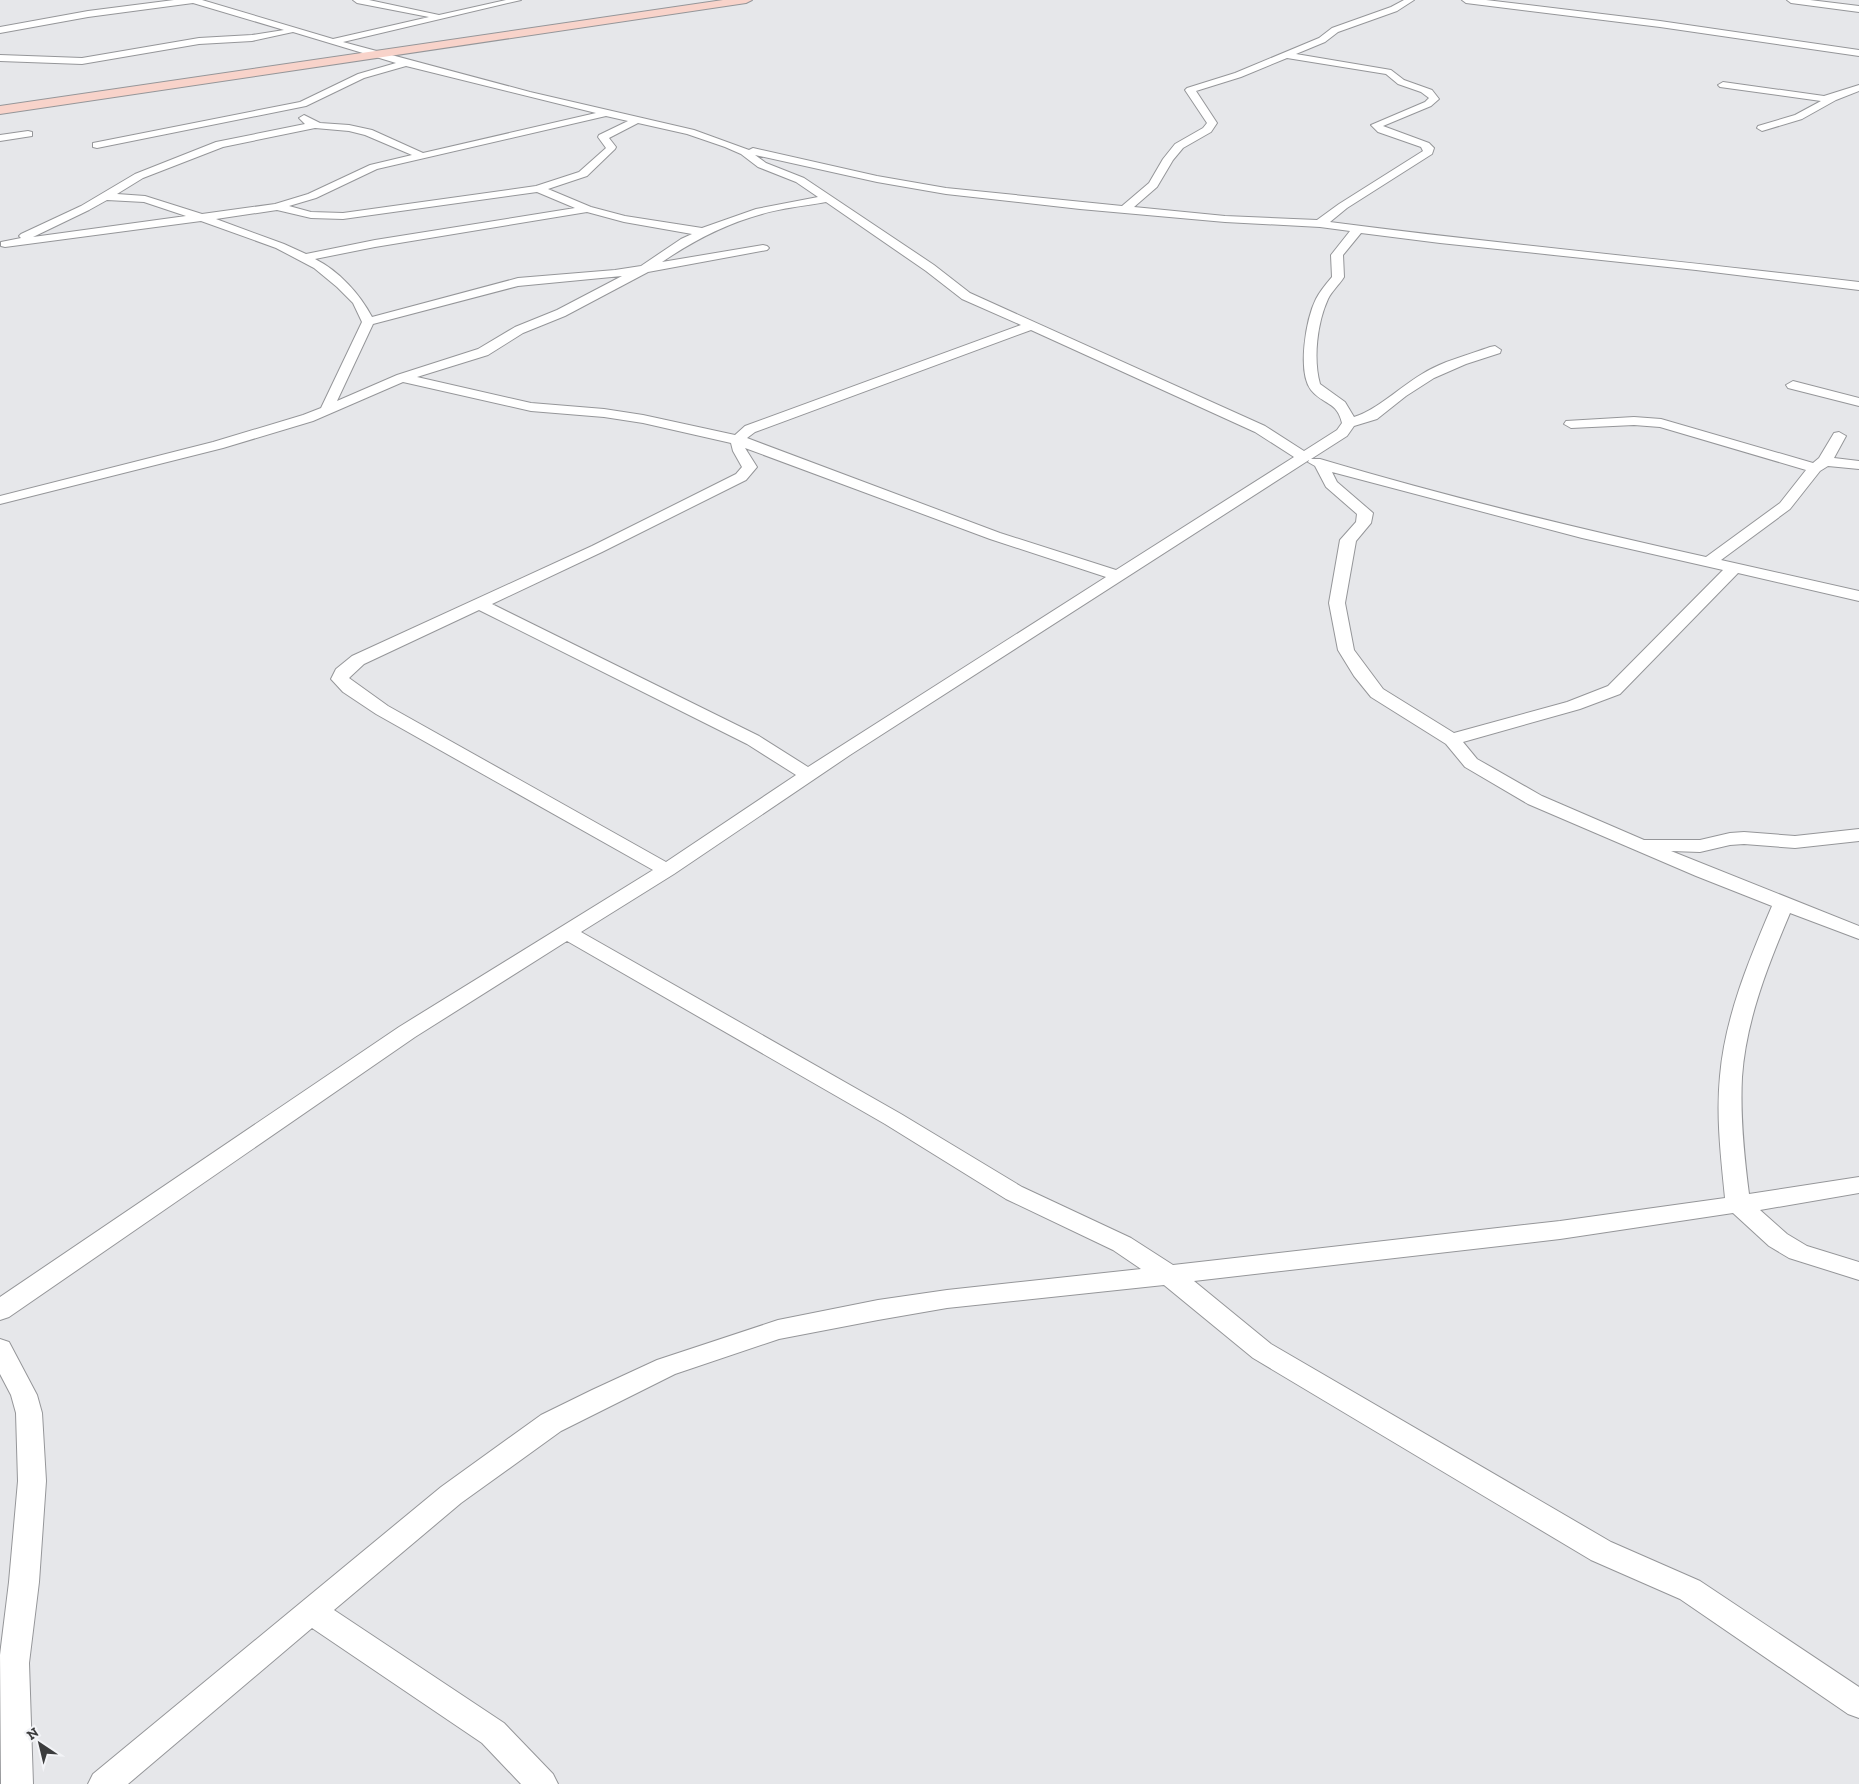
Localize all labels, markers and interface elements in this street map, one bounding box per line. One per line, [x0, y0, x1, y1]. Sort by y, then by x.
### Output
north arrow [15, 1719, 65, 1769]
text: N [24, 1724, 42, 1744]

